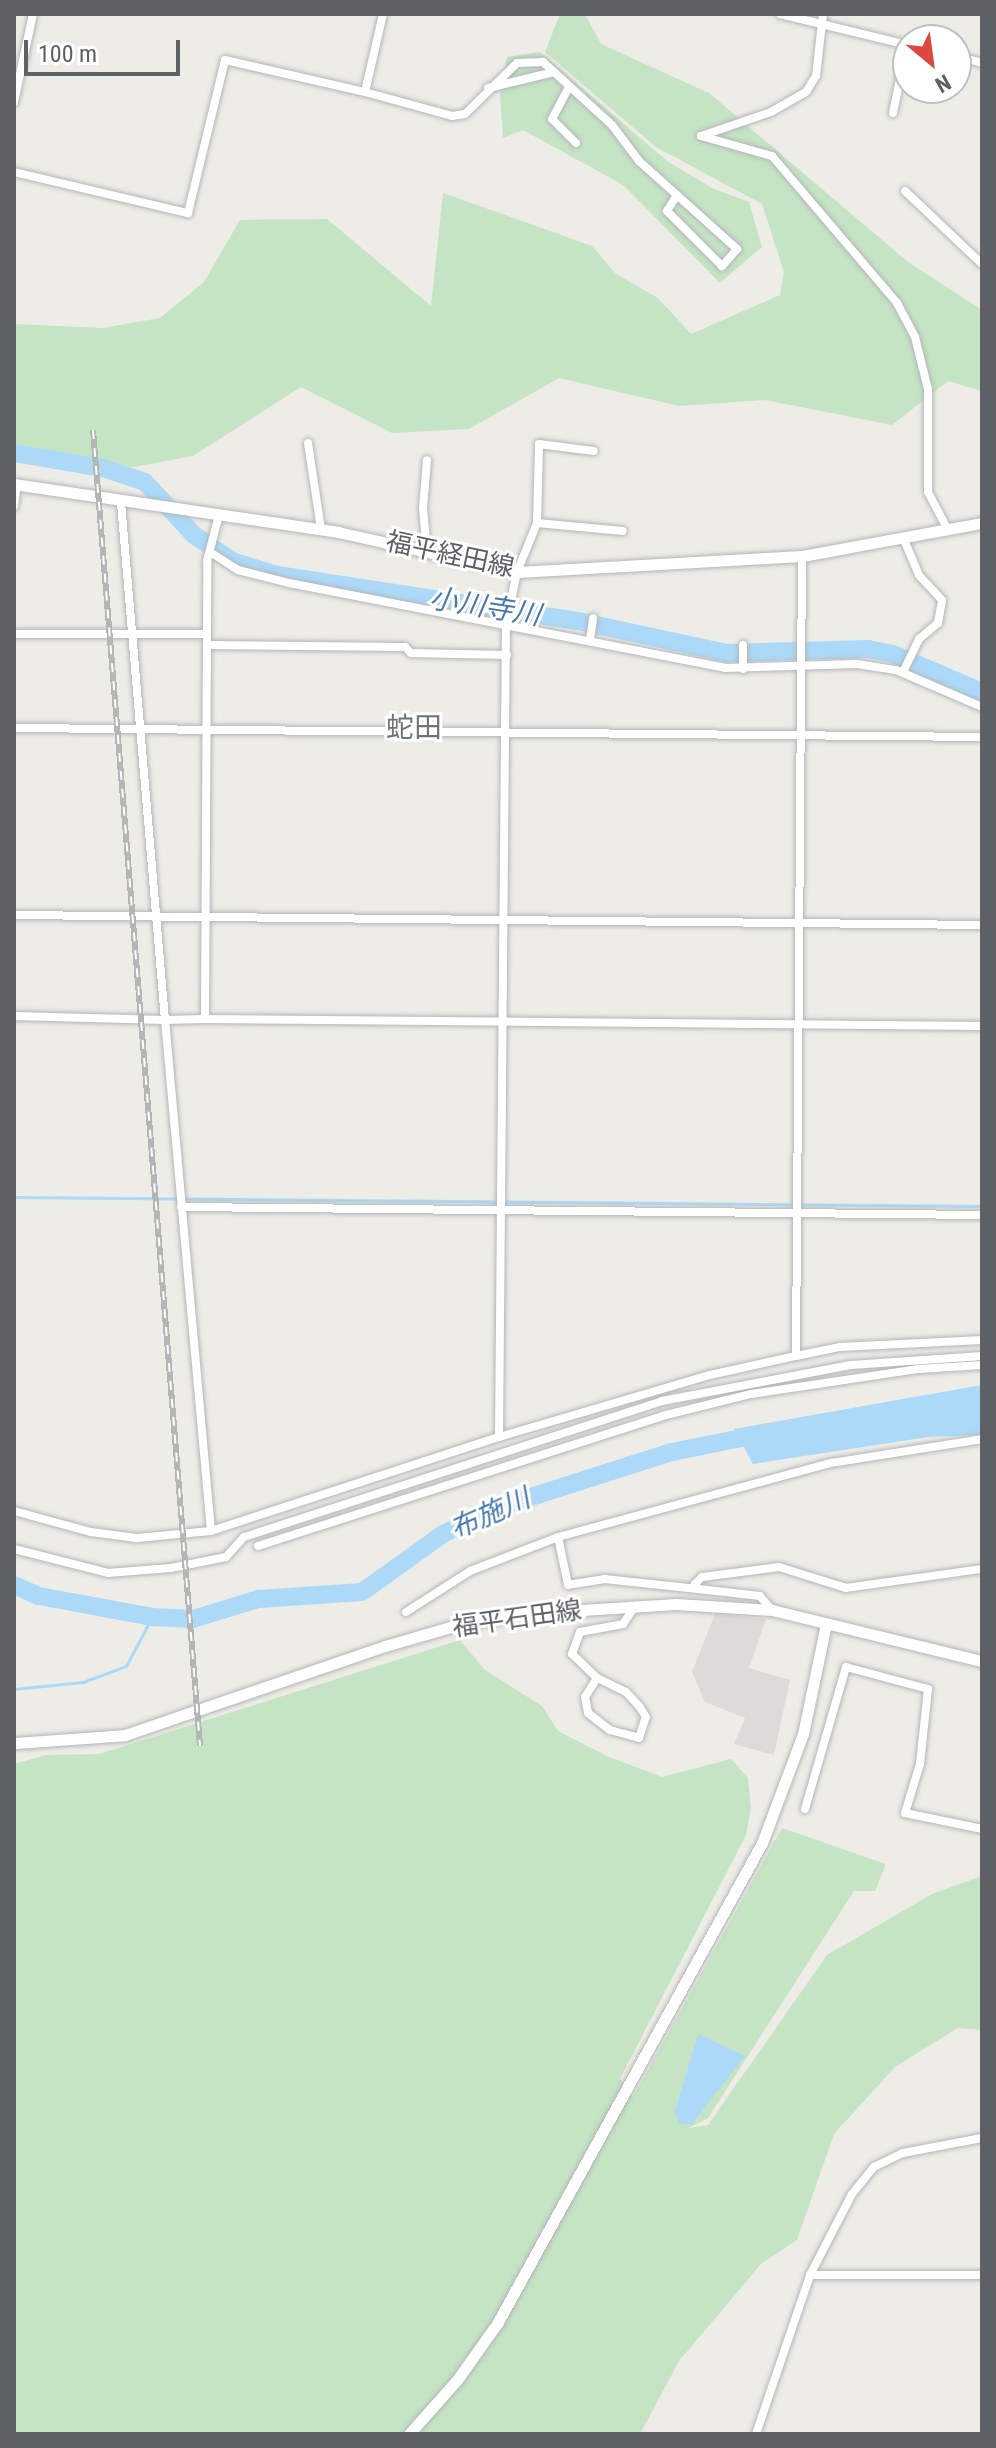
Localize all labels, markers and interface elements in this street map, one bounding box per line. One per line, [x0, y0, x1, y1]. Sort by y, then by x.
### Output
scale bar [28, 24, 184, 74]
north arrow [892, 24, 972, 104]
text: 100 m [38, 40, 97, 68]
text: N [931, 69, 955, 98]
street label: 福平経田線 [383, 526, 517, 584]
water label: 小川寺川 [427, 582, 543, 632]
district label: 蛇田 [386, 711, 442, 745]
water label: 布施川 [445, 1482, 535, 1546]
street label: 福平石田線 [450, 1595, 584, 1643]

